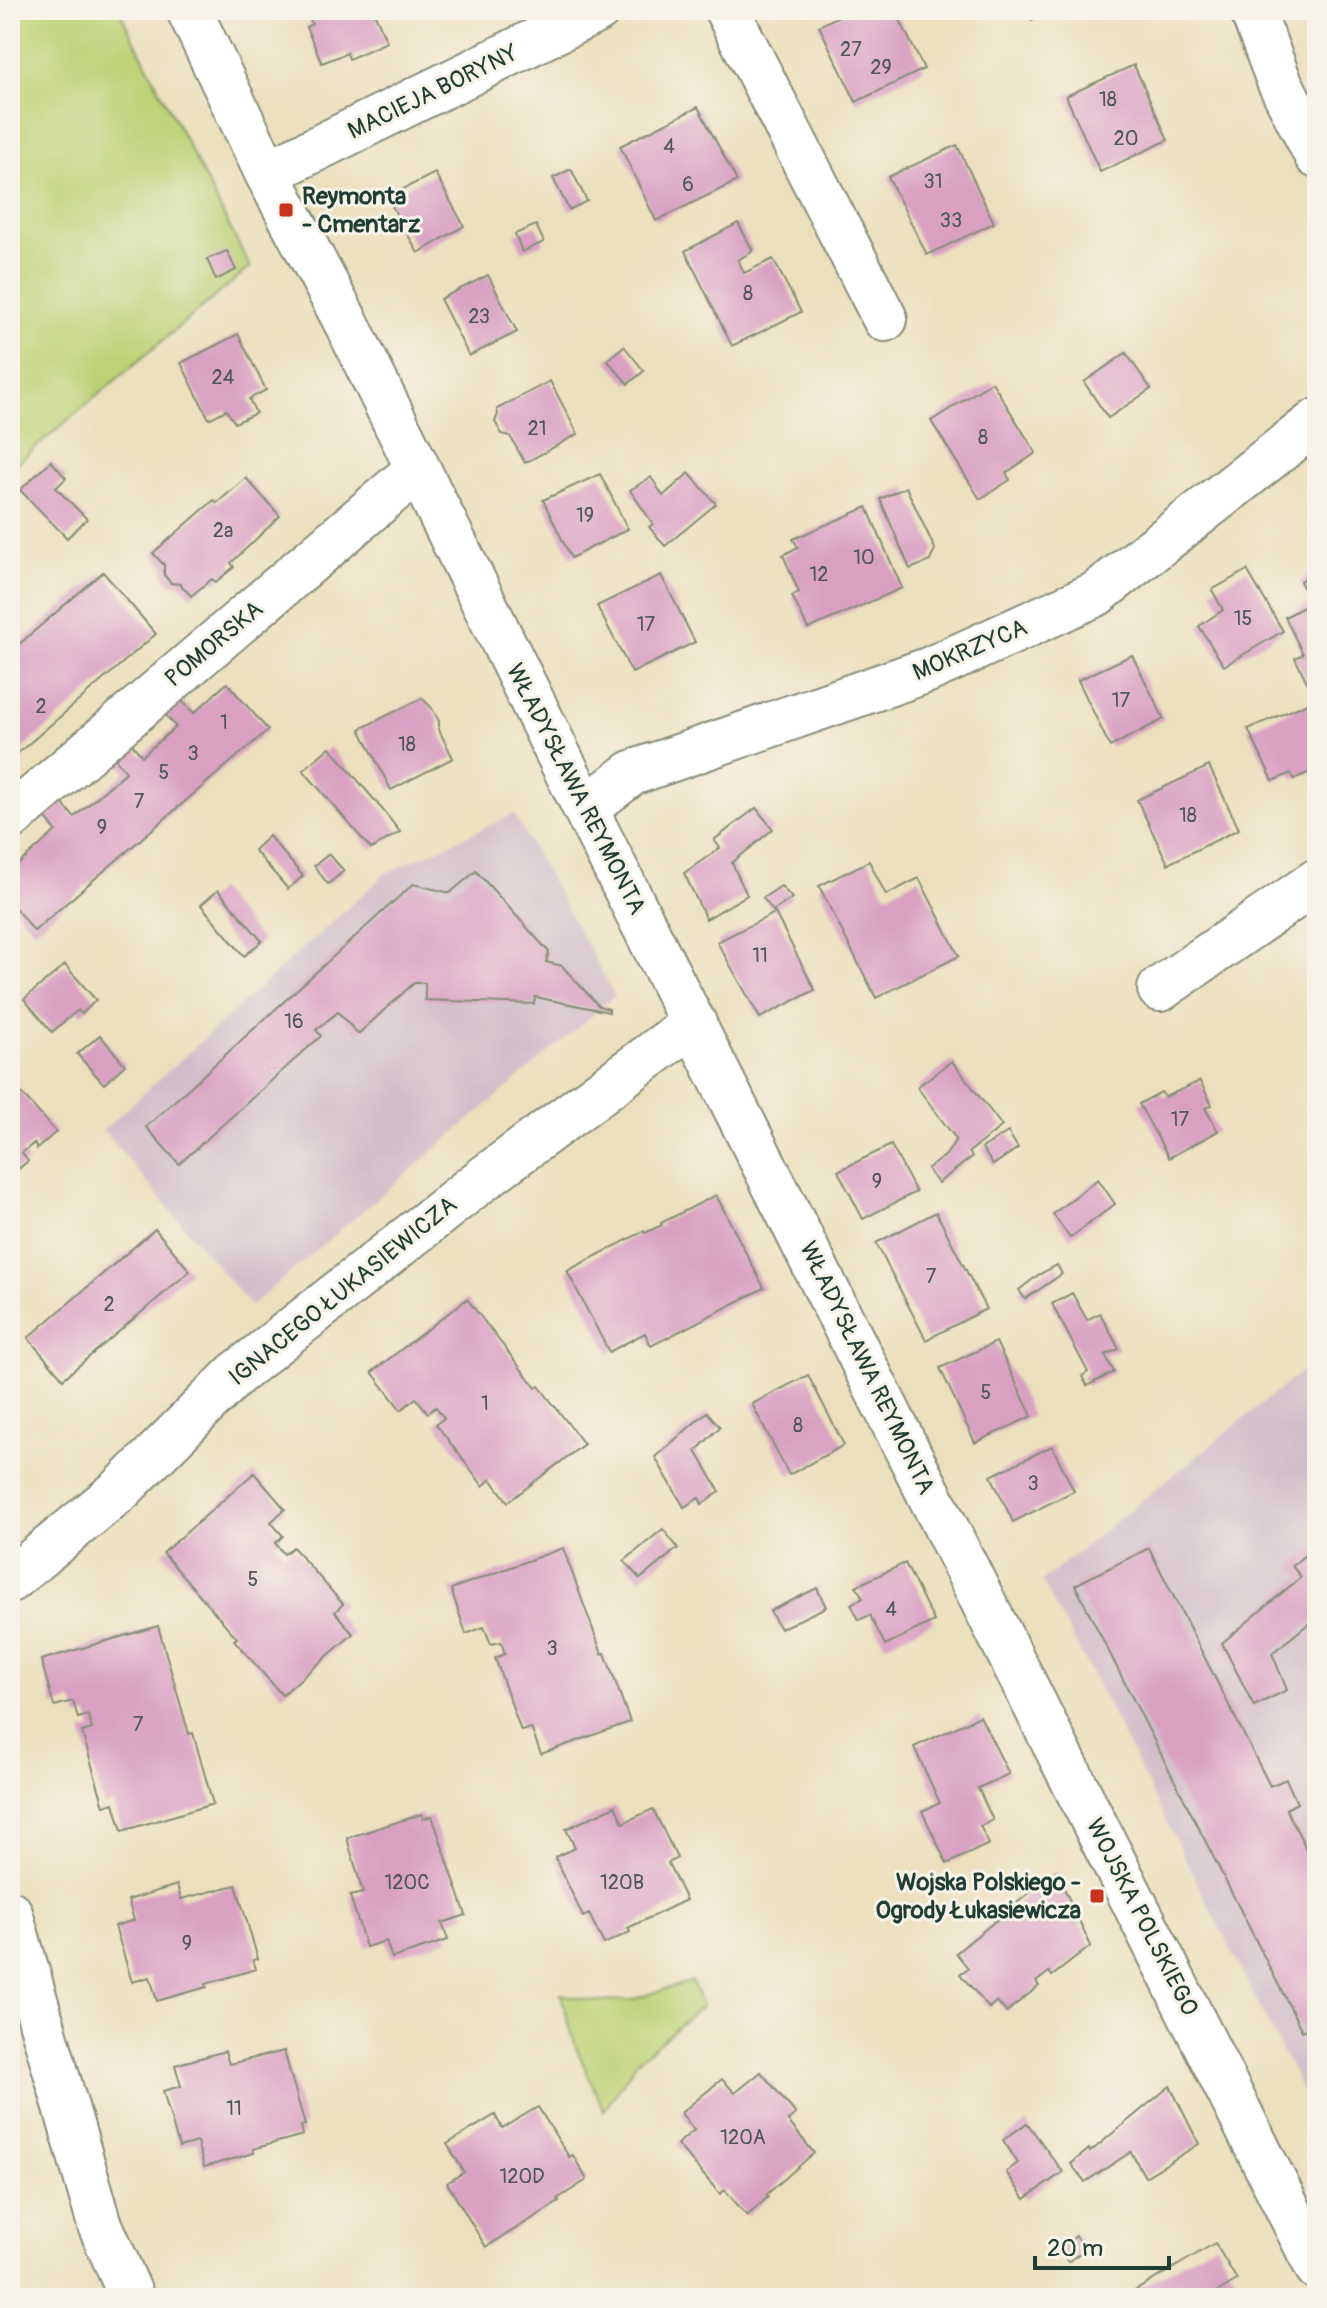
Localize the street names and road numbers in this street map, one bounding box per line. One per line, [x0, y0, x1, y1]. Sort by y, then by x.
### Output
street label: MACIEJA BORYNY [343, 38, 523, 146]
street label: POMORSKA [159, 595, 269, 693]
street label: MOKRZYCA [908, 613, 1032, 687]
street label: WŁADYSŁAWA REYMONTA [500, 659, 652, 919]
street label: IGNACEGO ŁUKASIEWICZA [223, 1190, 463, 1392]
street label: WŁADYSŁAWA REYMONTA [793, 1237, 941, 1499]
street label: WOJSKA POLSKIEGO [1080, 1814, 1204, 2020]

